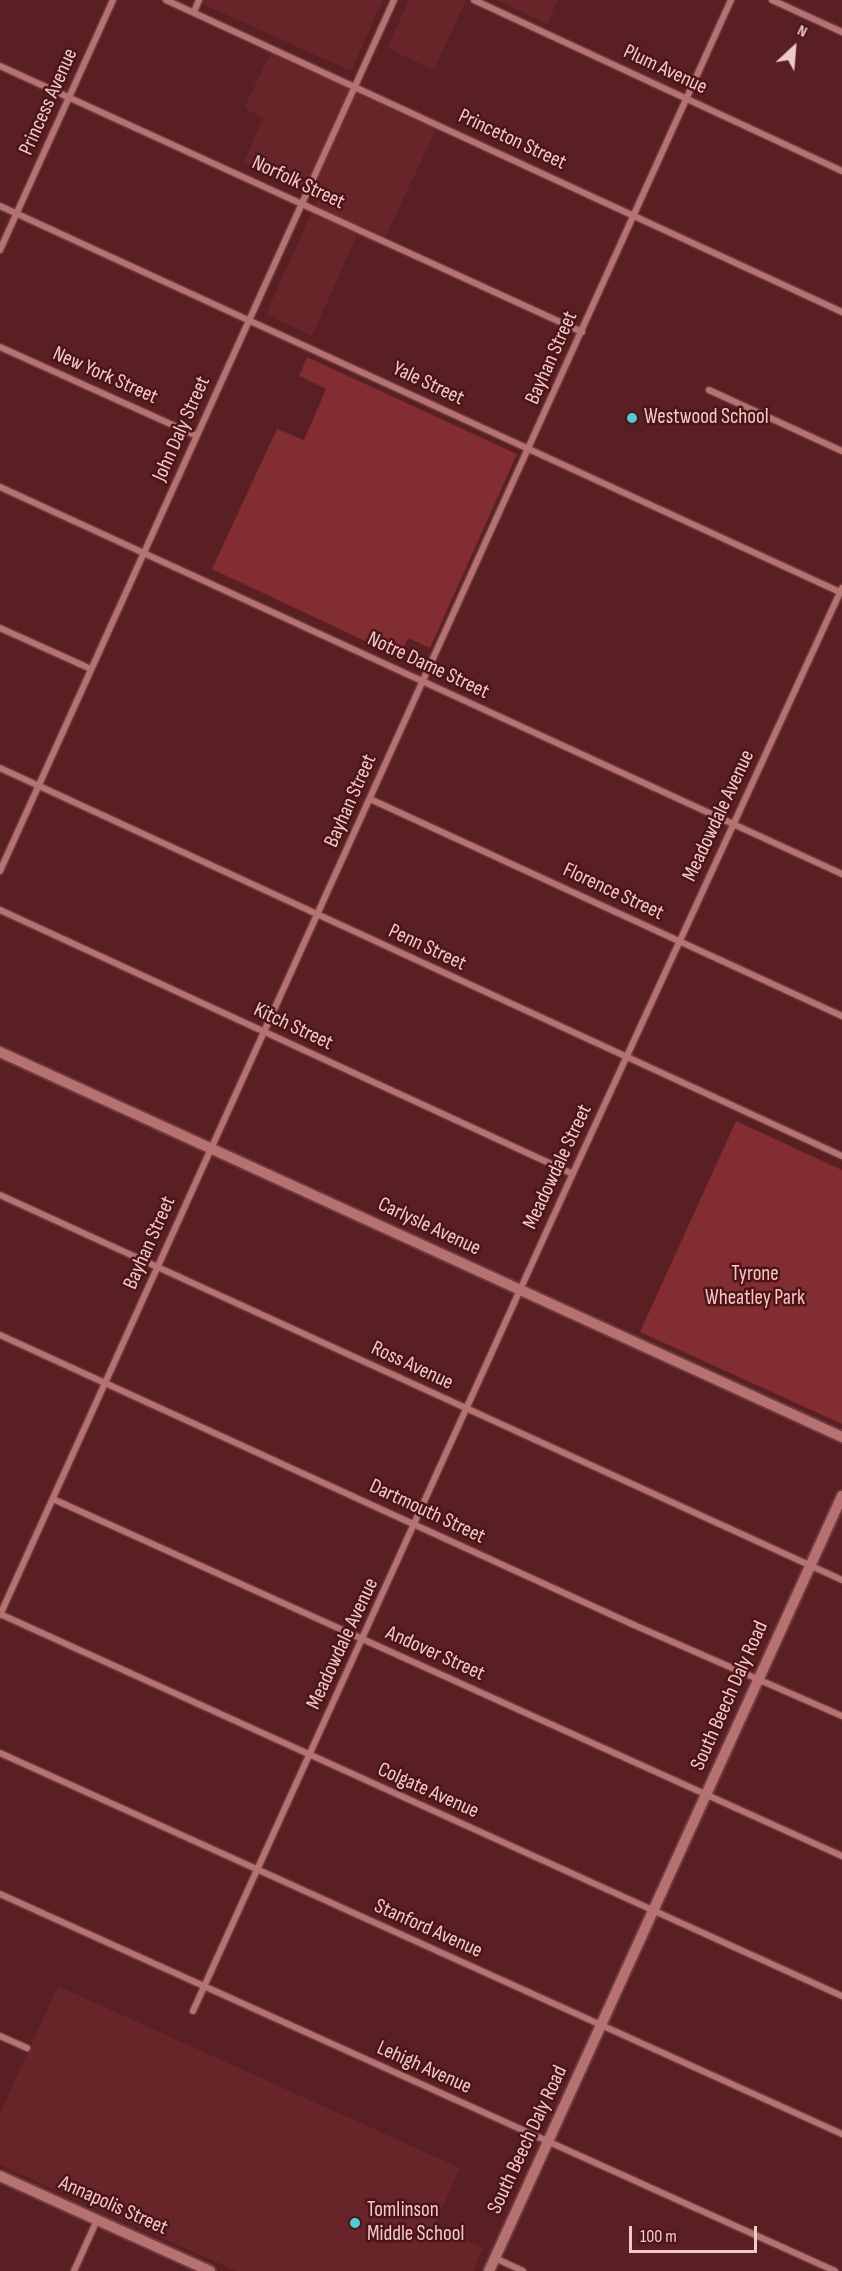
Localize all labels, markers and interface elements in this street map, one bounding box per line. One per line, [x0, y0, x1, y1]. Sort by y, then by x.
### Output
north arrow [764, 18, 824, 78]
text: N [794, 21, 810, 42]
street label: Plum Avenue [619, 40, 711, 100]
street label: Princess Avenue [14, 45, 84, 159]
street label: Princeton Street [454, 104, 570, 176]
street label: Norfolk Street [248, 151, 348, 215]
street label: Bayhan Street [520, 308, 584, 408]
street label: New York Street [49, 342, 161, 410]
street label: Yale Street [388, 357, 468, 411]
street label: John Daly Street [148, 373, 216, 485]
place label: Westwood School [644, 405, 769, 431]
marker: Westwood School [625, 411, 639, 425]
street label: Notre Dame Street [363, 627, 493, 705]
street label: Meadowdale Avenue [678, 746, 760, 886]
street label: Bayhan Street [319, 751, 383, 851]
street label: Florence Street [559, 858, 667, 926]
street label: Penn Street [384, 919, 470, 977]
street label: Kitch Street [249, 998, 337, 1056]
street label: Meadowdale Street [518, 1101, 598, 1233]
street label: Carlysle Avenue [374, 1192, 484, 1262]
street label: Bayhan Street [118, 1193, 182, 1293]
park label: Tyrone Wheatley Park [705, 1262, 805, 1312]
street label: Ross Avenue [367, 1336, 457, 1396]
street label: Dartmouth Street [365, 1474, 489, 1550]
street label: Meadowdale Avenue [302, 1574, 384, 1714]
street label: South Beech Daly Road [686, 1617, 774, 1775]
street label: Andover Street [382, 1621, 488, 1687]
street label: Colgate Avenue [373, 1757, 483, 1825]
street label: Stanford Avenue [370, 1894, 486, 1964]
street label: Lehigh Avenue [373, 2036, 475, 2100]
street label: South Beech Daly Road [483, 2062, 573, 2218]
street label: Annapolis Street [55, 2171, 171, 2241]
place label: Tomlinson Middle School [367, 2198, 464, 2248]
scale bar [632, 2214, 760, 2252]
marker: Tomlinson Middle School [348, 2216, 362, 2230]
text: 100 m [640, 2226, 677, 2247]

